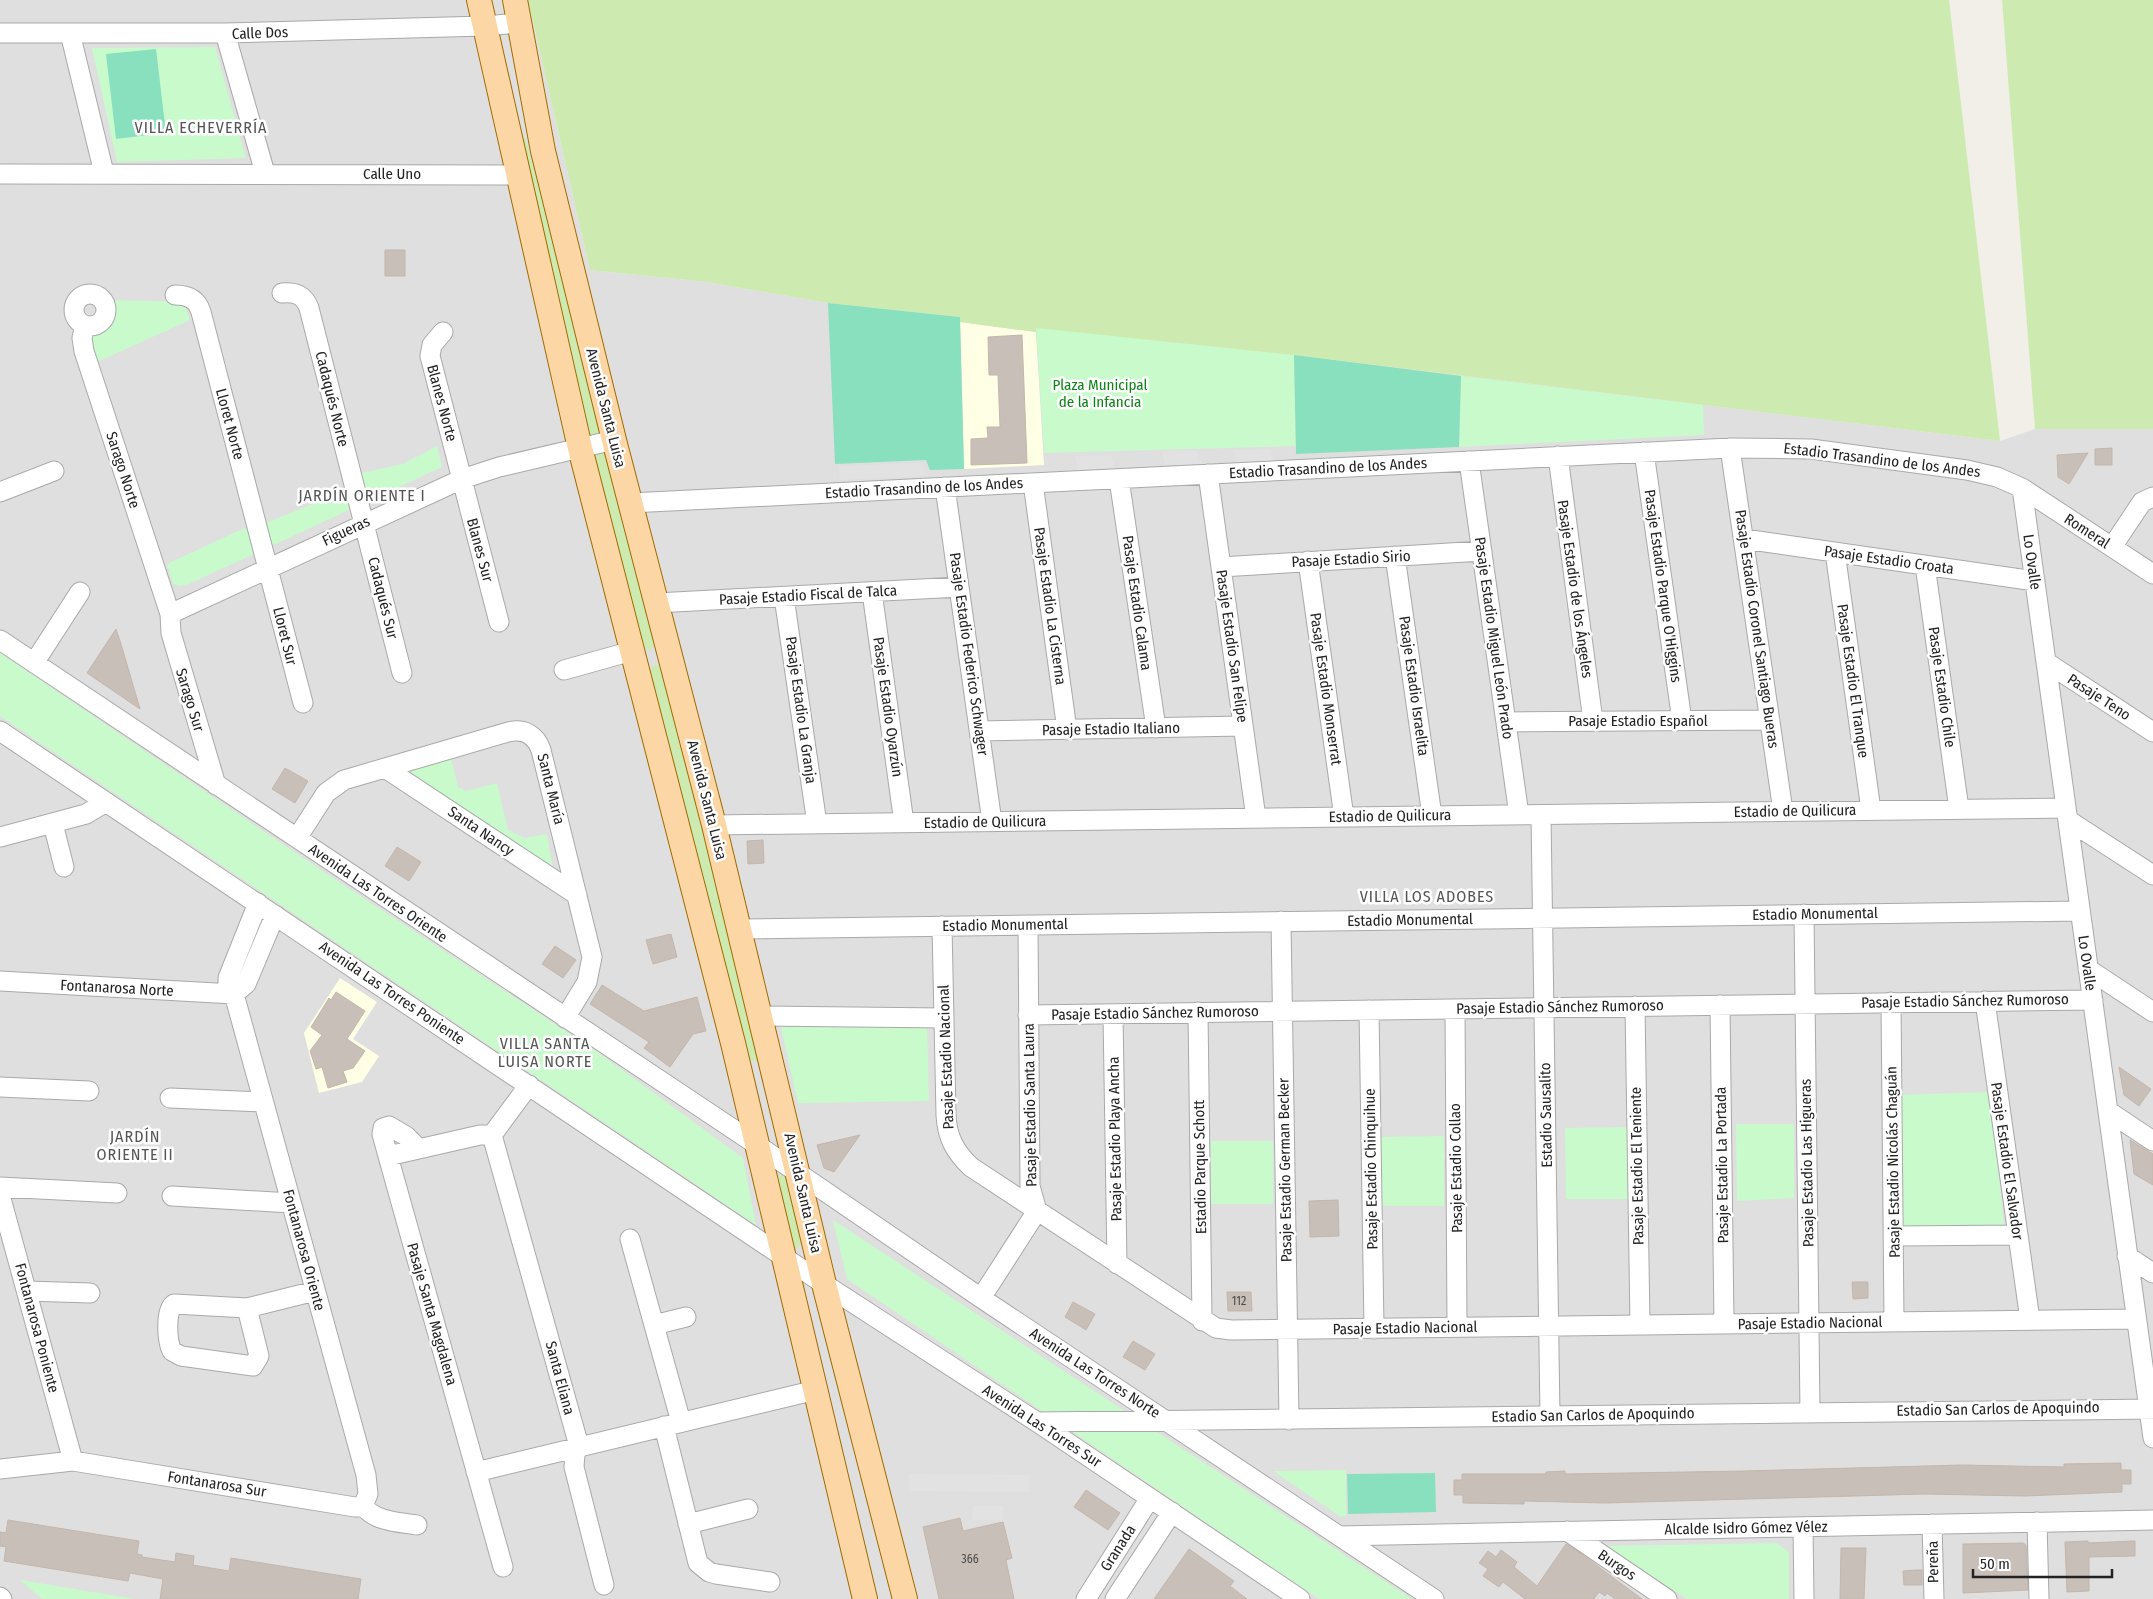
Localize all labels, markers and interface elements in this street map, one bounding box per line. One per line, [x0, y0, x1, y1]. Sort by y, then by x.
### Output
street label: Calle Dos [231, 23, 289, 43]
district label: VILLA ECHEVERRÍA [134, 118, 268, 137]
street label: Calle Uno [363, 165, 421, 183]
street label: Avenida Santa Luisa [582, 346, 630, 470]
street label: Cadaqués Norte [311, 349, 353, 449]
street label: Blanes Norte [423, 363, 461, 443]
park label: Plaza Municipal de la Infancia [1053, 376, 1148, 411]
street label: Lloret Norte [212, 386, 248, 462]
street label: Sarago Norte [102, 430, 144, 510]
street label: Estadio Trasandino de los Andes [1782, 439, 1982, 481]
street label: Estadio Trasandino de los Andes [1229, 454, 1427, 482]
street label: Estadio Trasandino de los Andes [825, 474, 1023, 502]
district label: JARDÍN ORIENTE I [298, 486, 426, 505]
street label: Pasaje Estadio Parque O'Higgins [1641, 488, 1685, 684]
street label: Pasaje Estadio de los Ángeles [1554, 499, 1596, 679]
street label: Pasaje Estadio Coronel Santiago Bueras [1731, 509, 1783, 749]
street label: Romeral [2061, 510, 2113, 552]
street label: Figueras [319, 512, 373, 550]
street label: Blanes Sur [463, 516, 497, 585]
street label: Pasaje Estadio La Cisterna [1030, 526, 1070, 686]
street label: Lo Ovalle [2019, 533, 2045, 591]
street label: Pasaje Estadio Calama [1119, 534, 1155, 672]
street label: Pasaje Estadio Miguel León Prado [1471, 536, 1517, 740]
street label: Pasaje Estadio Croata [1823, 542, 1955, 578]
street label: Pasaje Estadio Sirio [1291, 547, 1411, 571]
street label: Pasaje Estadio Federico Schwager [946, 551, 992, 757]
street label: Cadaqués Sur [364, 555, 402, 642]
street label: Pasaje Estadio San Felipe [1212, 568, 1252, 724]
street label: Pasaje Estadio Fiscal de Talca [718, 581, 898, 609]
street label: Pasaje Estadio El Tranque [1833, 603, 1873, 759]
street label: Lloret Sur [269, 605, 301, 668]
street label: Pasaje Estadio Monserrat [1306, 612, 1346, 767]
street label: Pasaje Estadio Israelita [1395, 615, 1433, 757]
street label: Pasaje Estadio Chile [1925, 625, 1959, 749]
street label: Pasaje Estadio La Granja [782, 635, 820, 785]
street label: Pasaje Estadio Oyarzún [869, 636, 907, 778]
street label: Sarago Sur [172, 666, 208, 735]
street label: Pasaje Teno [2064, 670, 2134, 724]
street label: Pasaje Estadio Español [1568, 712, 1708, 730]
street label: Pasaje Estadio Italiano [1042, 719, 1180, 739]
street label: Avenida Santa Luisa [683, 738, 731, 862]
street label: Santa María [533, 752, 569, 826]
street label: Estadio de Quilicura [1733, 801, 1857, 821]
street label: Santa Nancy [445, 802, 518, 860]
street label: Estadio de Quilicura [1328, 806, 1452, 826]
street label: Estadio de Quilicura [923, 812, 1047, 832]
street label: Avenida Las Torres Oriente [305, 840, 451, 946]
district label: VILLA LOS ADOBES [1360, 887, 1494, 906]
street label: Estadio Monumental [1752, 904, 1878, 924]
street label: Estadio Monumental [1347, 910, 1473, 930]
street label: Estadio Monumental [942, 915, 1068, 935]
street label: Lo Ovalle [2074, 934, 2100, 992]
street label: Avenida Las Torres Poniente [316, 937, 468, 1049]
street label: Fontanarosa Norte [60, 976, 174, 1000]
street label: Pasaje Estadio Nacional [934, 984, 958, 1130]
street label: Pasaje Estadio Sánchez Rumoroso [1861, 990, 2069, 1012]
street label: Pasaje Estadio Sánchez Rumoroso [1456, 996, 1664, 1018]
street label: Pasaje Estadio Sánchez Rumoroso [1051, 1002, 1259, 1024]
street label: Pasaje Estadio Santa Laura [1020, 1023, 1040, 1187]
district label: VILLA SANTA LUISA NORTE [498, 1034, 592, 1071]
street label: Pasaje Estadio Playa Ancha [1105, 1056, 1125, 1222]
street label: Estadio Sausalito [1536, 1062, 1556, 1168]
street label: Pasaje Estadio Nicolás Chaguán [1882, 1066, 1904, 1258]
street label: Pasaje Estadio German Becker [1274, 1077, 1296, 1262]
street label: Pasaje Estadio Las Higueras [1797, 1079, 1817, 1247]
street label: Pasaje Estadio El Salvador [1987, 1081, 2027, 1242]
street label: Pasaje Estadio La Portada [1712, 1086, 1732, 1244]
street label: Pasaje Estadio El Teniente [1627, 1087, 1647, 1245]
street label: Pasaje Estadio Chinquihue [1361, 1088, 1381, 1250]
street label: Estadio Parque Schott [1190, 1100, 1210, 1234]
street label: Pasaje Estadio Collao [1446, 1103, 1466, 1233]
district label: JARDÍN ORIENTE II [96, 1127, 174, 1164]
street label: Avenida Santa Luisa [780, 1131, 826, 1255]
street label: Fontanarosa Oriente [279, 1187, 329, 1313]
street label: Pasaje Santa Magdalena [403, 1241, 461, 1387]
street label: Fontanarosa Poniente [11, 1261, 63, 1395]
house number: 112 [1232, 1294, 1246, 1308]
street label: Pasaje Estadio Nacional [1737, 1313, 1883, 1333]
street label: Pasaje Estadio Nacional [1332, 1318, 1478, 1338]
street label: Avenida Las Torres Norte [1026, 1324, 1164, 1422]
street label: Santa Eliana [542, 1339, 578, 1417]
street label: Avenida Las Torres Sur [979, 1381, 1105, 1472]
street label: Estadio San Carlos de Apoquindo [1896, 1398, 2100, 1420]
street label: Estadio San Carlos de Apoquindo [1491, 1404, 1695, 1426]
street label: Fontanarosa Sur [166, 1467, 268, 1501]
street label: Alcalde Isidro Gómez Vélez [1664, 1518, 1828, 1538]
street label: Granada [1096, 1522, 1140, 1574]
street label: Pereña [1924, 1541, 1942, 1583]
street label: Burgos [1594, 1546, 1640, 1584]
scale bar [1973, 1546, 2112, 1578]
house number: 366 [961, 1552, 979, 1566]
text: 50 m [1980, 1555, 2010, 1573]

